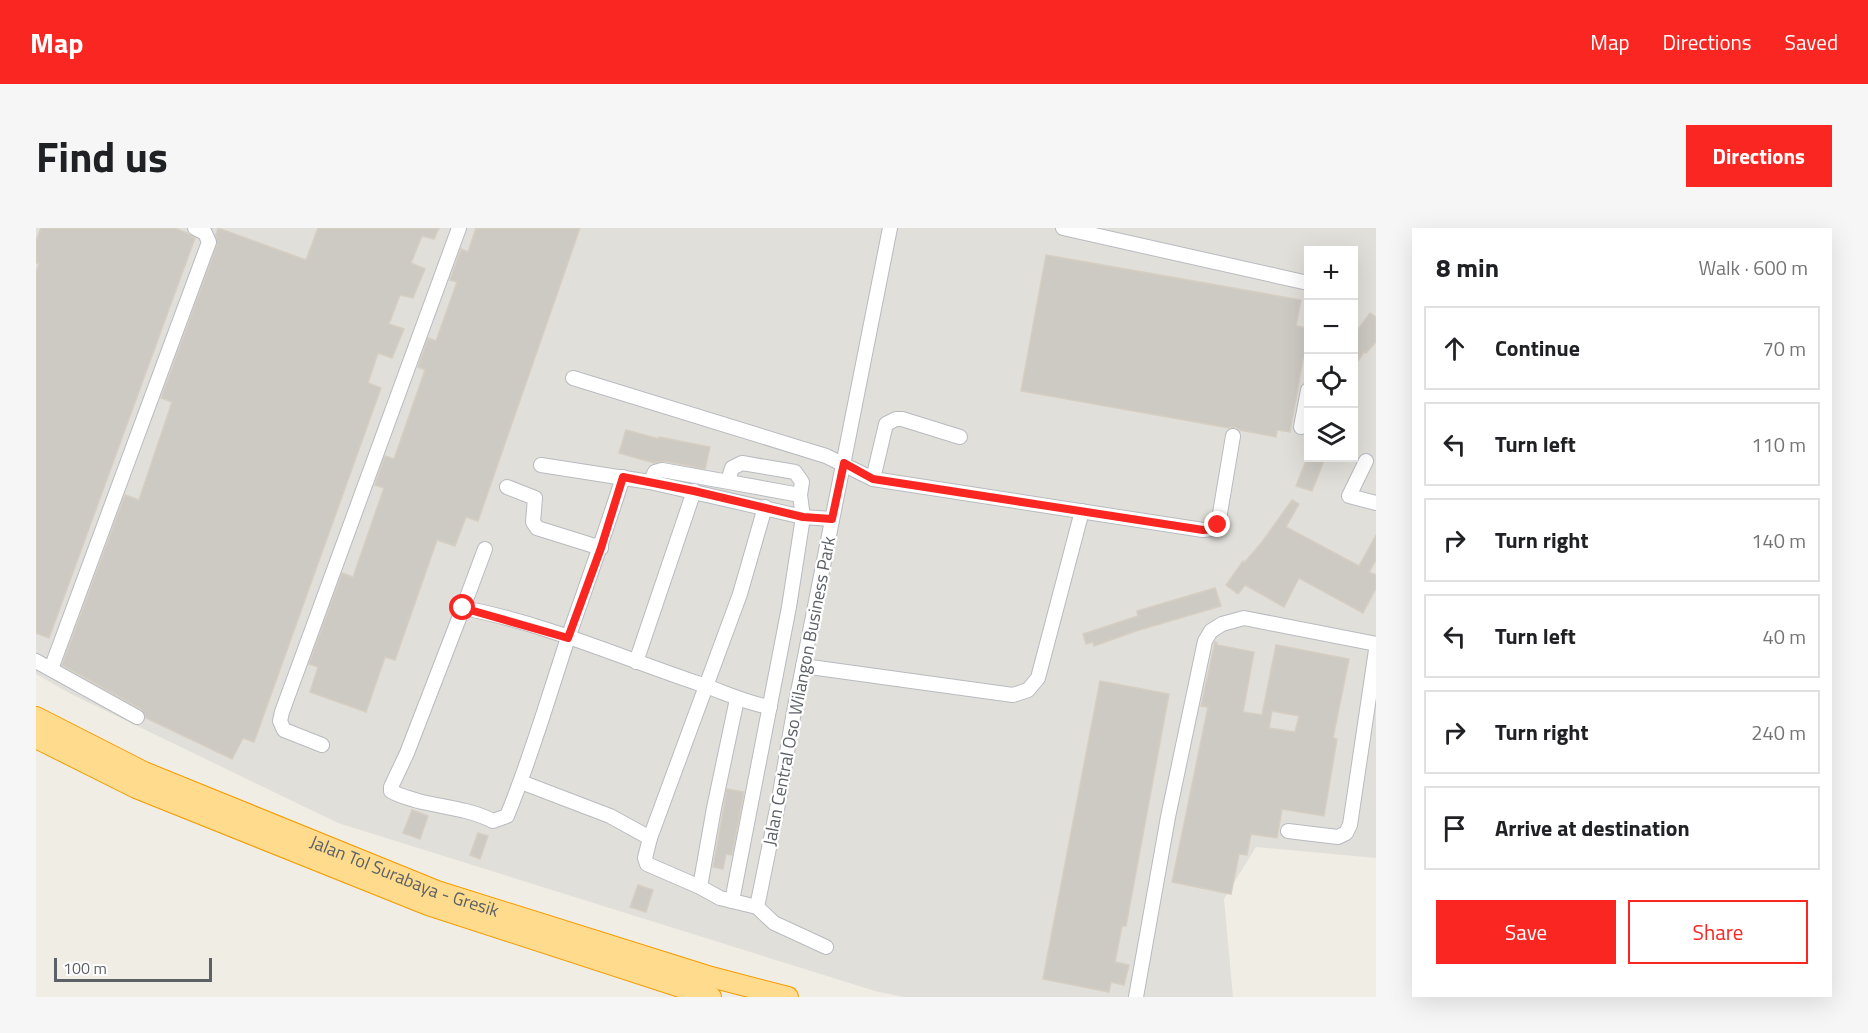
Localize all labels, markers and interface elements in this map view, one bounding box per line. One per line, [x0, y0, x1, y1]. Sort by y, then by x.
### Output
text: Map [30, 21, 84, 64]
text: Map [1590, 26, 1630, 58]
text: Directions [1663, 26, 1752, 58]
text: Saved [1785, 26, 1838, 58]
text: Find us [36, 124, 168, 188]
button: Directions [1686, 125, 1832, 187]
map controls [1304, 246, 1358, 462]
button: + [1304, 246, 1358, 300]
text: 8 min [1436, 248, 1499, 287]
text: Walk · 600 m [1699, 252, 1808, 283]
button: − [1304, 300, 1358, 354]
text: Continue [1495, 331, 1580, 365]
icon: ahead [1438, 332, 1471, 365]
text: 70 m [1762, 333, 1806, 364]
button: locate [1304, 354, 1358, 408]
button: layers [1304, 408, 1358, 462]
text: Turn left [1495, 427, 1576, 461]
icon: left [1438, 428, 1471, 461]
text: 110 m [1751, 429, 1806, 460]
route end [1204, 511, 1230, 537]
text: Turn right [1495, 523, 1589, 557]
icon: right [1438, 524, 1471, 557]
text: 140 m [1751, 525, 1806, 556]
street label: Jalan Central Oso Wilangon Business Park [756, 534, 842, 848]
route start [449, 594, 475, 620]
text: Turn left [1495, 619, 1576, 653]
icon: left [1438, 620, 1471, 653]
text: 40 m [1762, 621, 1806, 652]
text: Turn right [1495, 715, 1589, 749]
icon: right [1438, 716, 1471, 749]
text: 240 m [1751, 717, 1806, 748]
text: Arrive at destination [1495, 811, 1690, 845]
icon: arrive [1438, 812, 1471, 845]
street label: Jalan Tol Surabaya - Gresik [306, 827, 503, 923]
button: Save [1436, 900, 1616, 964]
button: Share [1628, 900, 1808, 964]
scale bar [54, 955, 212, 982]
text: 100 m [63, 956, 107, 980]

